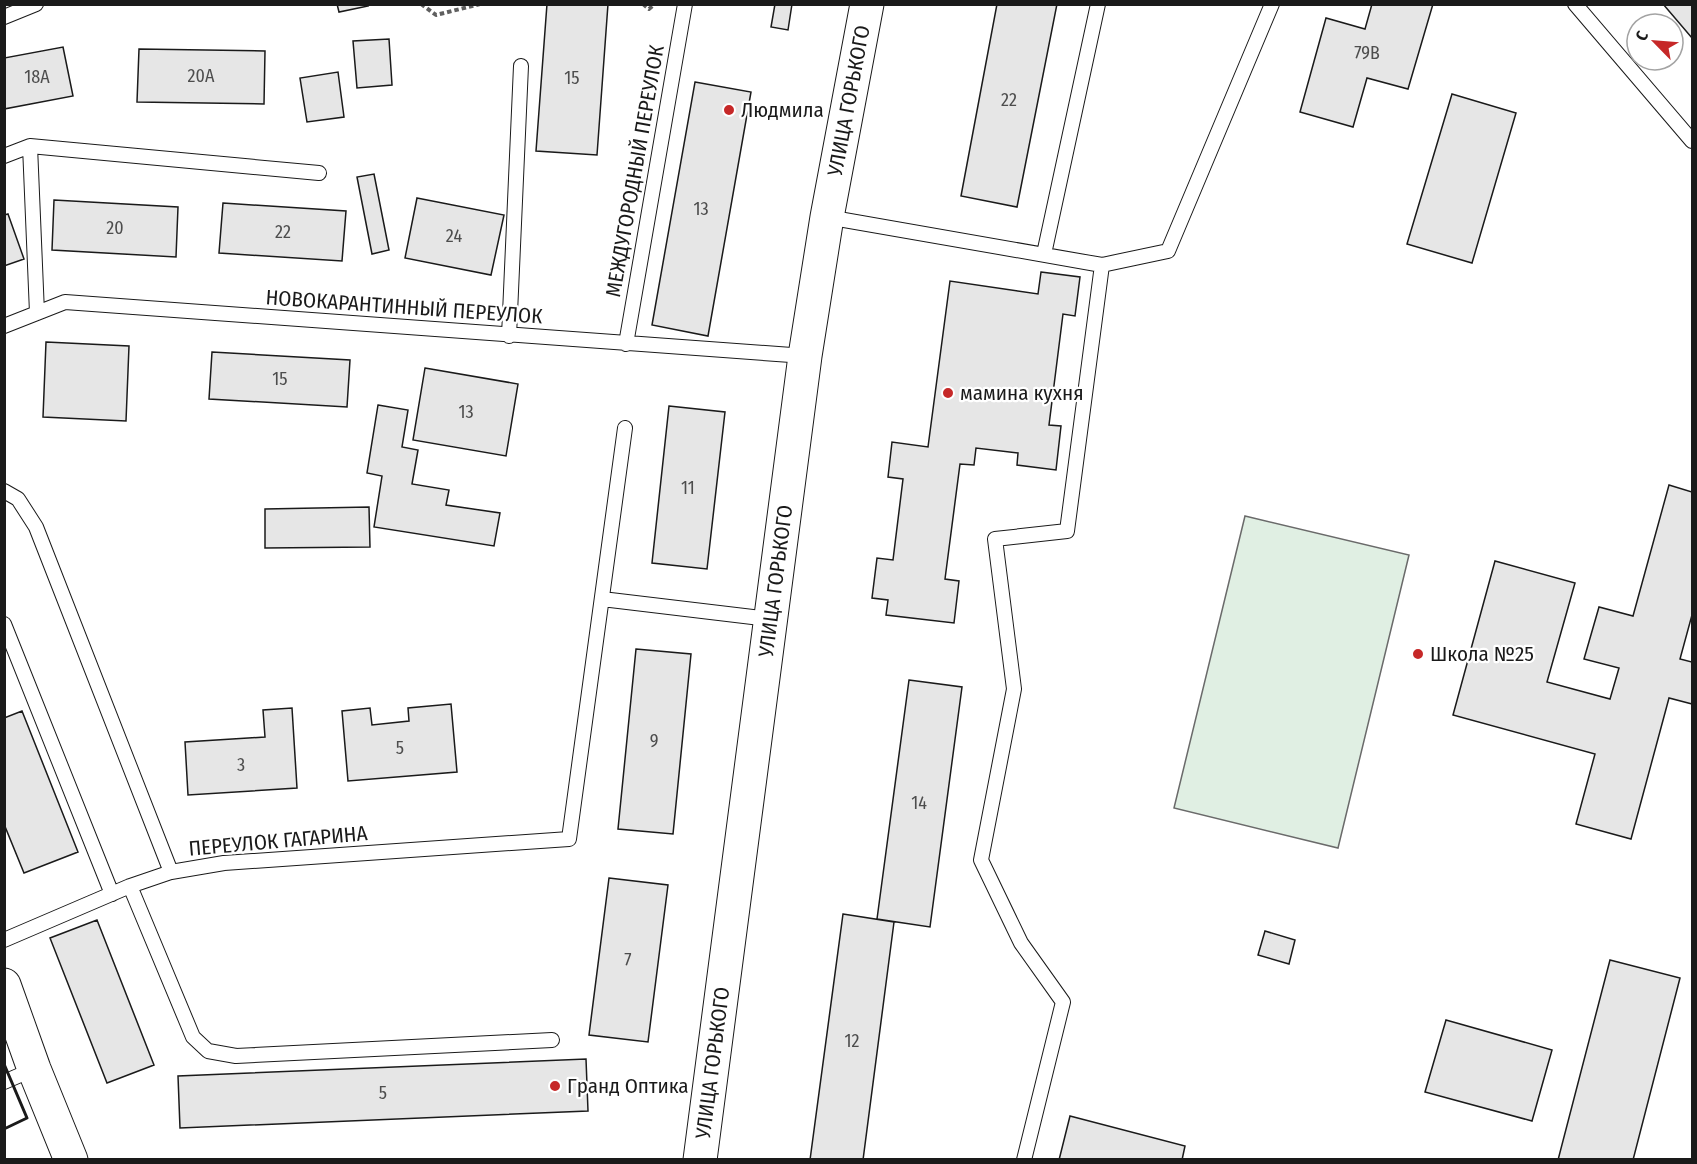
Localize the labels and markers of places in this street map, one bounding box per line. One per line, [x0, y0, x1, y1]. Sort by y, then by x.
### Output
place label: Людмила [741, 97, 824, 123]
marker: Людмила [722, 103, 736, 117]
place label: мамина кухня [960, 380, 1084, 406]
marker: мамина кухня [941, 386, 955, 400]
place label: Школа №25 [1430, 641, 1534, 667]
marker: Школа №25 [1411, 647, 1425, 661]
place label: Гранд Оптика [567, 1073, 689, 1099]
marker: Гранд Оптика [548, 1079, 562, 1093]

